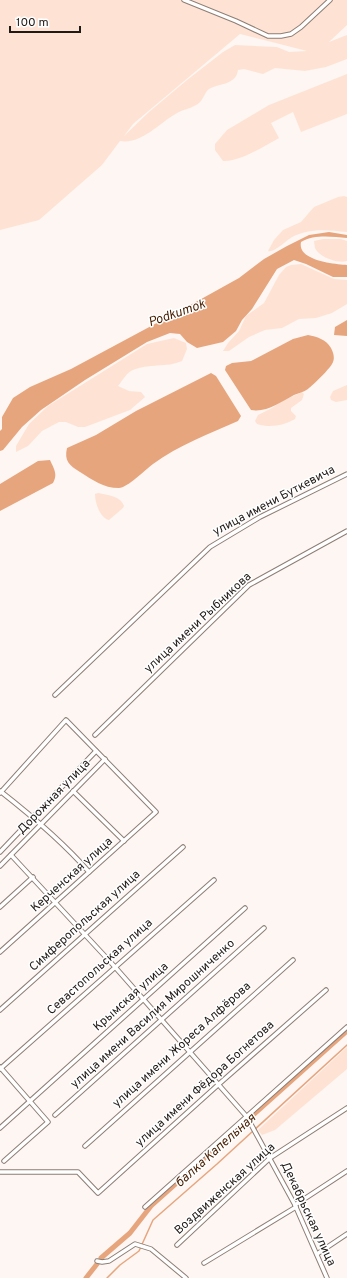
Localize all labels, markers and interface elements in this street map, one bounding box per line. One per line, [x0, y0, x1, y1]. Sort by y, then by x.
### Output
scale bar [10, 8, 80, 34]
text: 100 m [16, 15, 49, 31]
water label: Podkumok [146, 297, 208, 331]
street label: улица имени Буткевича [210, 462, 338, 540]
street label: улица имени Рыбникова [141, 569, 255, 677]
street label: Дорожная улица [14, 756, 94, 838]
street label: Керченская улица [28, 834, 116, 916]
street label: Симферопольская улица [26, 867, 144, 975]
street label: Севастопольская улица [44, 915, 156, 1019]
street label: улица имени Василия Мирошниченко [67, 936, 239, 1092]
street label: Крымская улица [90, 959, 172, 1035]
street label: улица имени Жореса Алфёрова [109, 978, 255, 1112]
street label: улица имени Фёдора Богнетова [132, 1017, 278, 1151]
water label: балка Капельная [172, 1110, 260, 1191]
street label: Воздвиженская улица [171, 1139, 279, 1239]
street label: Декабрьская улица [277, 1159, 339, 1269]

